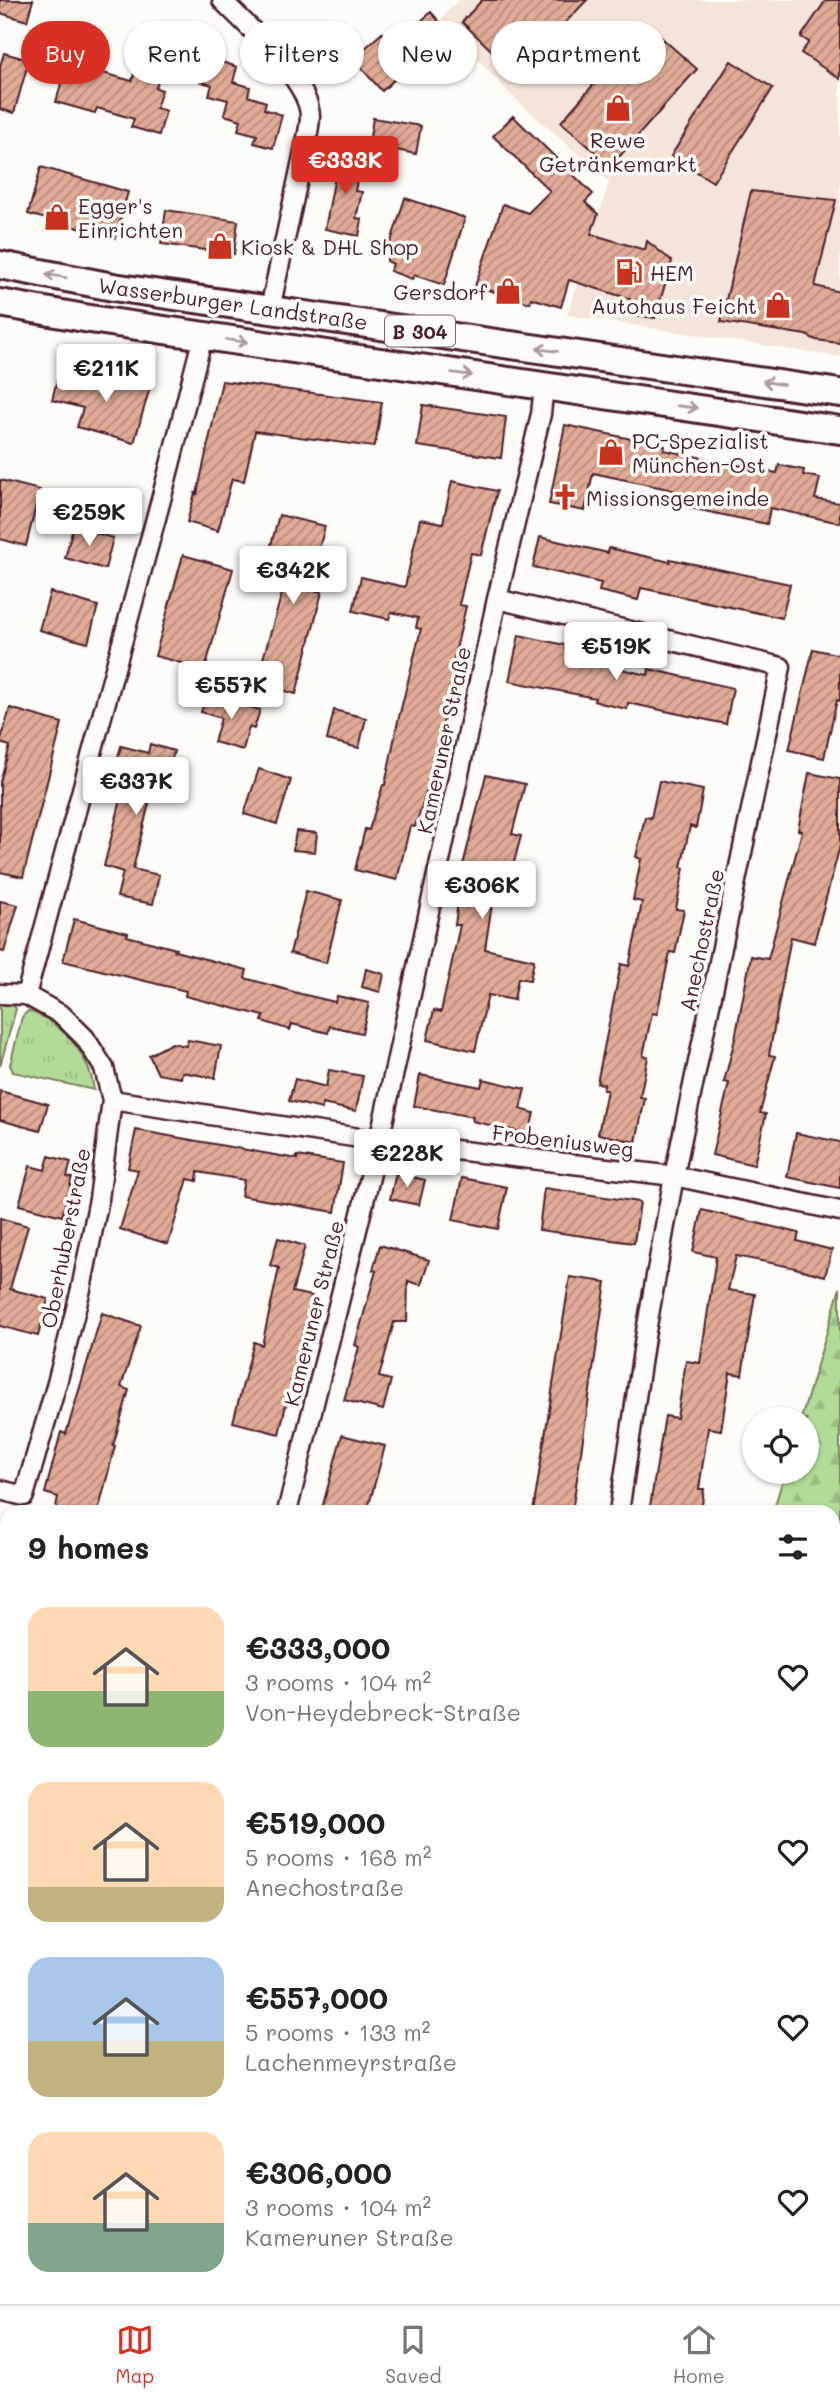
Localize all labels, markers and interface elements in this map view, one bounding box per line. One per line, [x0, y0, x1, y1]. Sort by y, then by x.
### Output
chip: Buy [21, 21, 110, 84]
chip: Rent [124, 21, 226, 84]
chip: Filters [240, 21, 364, 84]
chip: New [378, 21, 477, 84]
chip: Apartment [491, 21, 666, 84]
shop icon: Rewe Getränkemarkt [603, 93, 633, 123]
place label: Rewe Getränkemarkt [539, 126, 697, 177]
pin: €333K [296, 136, 394, 196]
text: €333K [307, 144, 383, 174]
place label: Egger's Einrichten [78, 192, 183, 243]
shop icon: Egger's Einrichten [42, 202, 72, 232]
shop icon: Kiosk & DHL Shop [205, 231, 235, 261]
place label: Kiosk & DHL Shop [241, 233, 419, 260]
fuel station icon: HEM [614, 257, 644, 287]
place label: HEM [650, 259, 694, 286]
one-way arrow [45, 269, 68, 282]
street label: Wasserburger Landstraße [97, 271, 369, 335]
shop icon: Gersdorf [493, 276, 523, 306]
place label: Gersdorf [393, 278, 488, 305]
shop icon: Autohaus Feicht [763, 290, 793, 320]
place label: Autohaus Feicht [591, 292, 757, 319]
road number: B 304 [385, 316, 455, 346]
one-way arrow [225, 335, 248, 348]
one-way arrow [537, 343, 559, 356]
pin: €211K [57, 344, 155, 404]
text: €211K [72, 352, 140, 382]
one-way arrow [450, 368, 473, 381]
one-way arrow [762, 376, 784, 389]
one-way arrow [675, 401, 698, 414]
place label: PC-Spezialist München-Ost [632, 427, 769, 478]
shop icon: PC-Spezialist München-Ost [596, 437, 626, 467]
church icon: Missionsgemeinde [550, 482, 580, 512]
place label: Missionsgemeinde [586, 484, 770, 511]
pin: €259K [40, 489, 138, 548]
text: €259K [52, 496, 126, 526]
pin: €342K [244, 546, 342, 606]
text: €342K [255, 554, 331, 584]
pin: €519K [567, 622, 665, 682]
text: €519K [580, 630, 652, 660]
street label: Kameruner Straße [410, 644, 476, 836]
pin: €557K [182, 662, 280, 721]
text: €557K [194, 669, 268, 699]
pin: €337K [87, 758, 185, 817]
text: €337K [99, 765, 173, 795]
pin: €306K [433, 862, 531, 921]
street label: Anechostraße [673, 866, 729, 1014]
text: €306K [444, 869, 520, 899]
street label: Frobeniusweg [491, 1118, 635, 1162]
pin: €228K [358, 1130, 456, 1189]
text: €228K [370, 1137, 444, 1167]
street label: Oberhuberstraße [34, 1146, 96, 1330]
street label: Kameruner Straße [277, 1217, 349, 1409]
map controls [742, 1407, 819, 1484]
button: locate [742, 1407, 819, 1484]
text: 9 homes [28, 1527, 149, 1567]
icon: filters [774, 1528, 812, 1566]
text: €333,000 [245, 1627, 390, 1667]
icon: home [84, 1635, 168, 1719]
icon: heart [774, 1658, 812, 1696]
text: 3 rooms · 104 m² [245, 1667, 431, 1697]
text: Von-Heydebreck-Straße [245, 1697, 521, 1727]
text: €519,000 [245, 1802, 385, 1842]
icon: home [84, 1810, 168, 1894]
icon: heart [774, 1833, 812, 1871]
text: 5 rooms · 168 m² [245, 1842, 431, 1872]
text: Anechostraße [245, 1872, 404, 1902]
text: €557,000 [245, 1977, 388, 2017]
icon: home [84, 1985, 168, 2069]
icon: heart [774, 2008, 812, 2046]
text: 5 rooms · 133 m² [245, 2017, 430, 2047]
text: Lachenmeyrstraße [245, 2047, 457, 2077]
text: €306,000 [245, 2152, 392, 2192]
icon: home [84, 2160, 168, 2244]
icon: heart [774, 2183, 812, 2221]
text: 3 rooms · 104 m² [245, 2192, 431, 2222]
text: Kameruner Straße [245, 2222, 454, 2252]
tab: Map [116, 2321, 154, 2388]
tab: Saved [385, 2321, 442, 2388]
tab: Home [673, 2321, 724, 2388]

